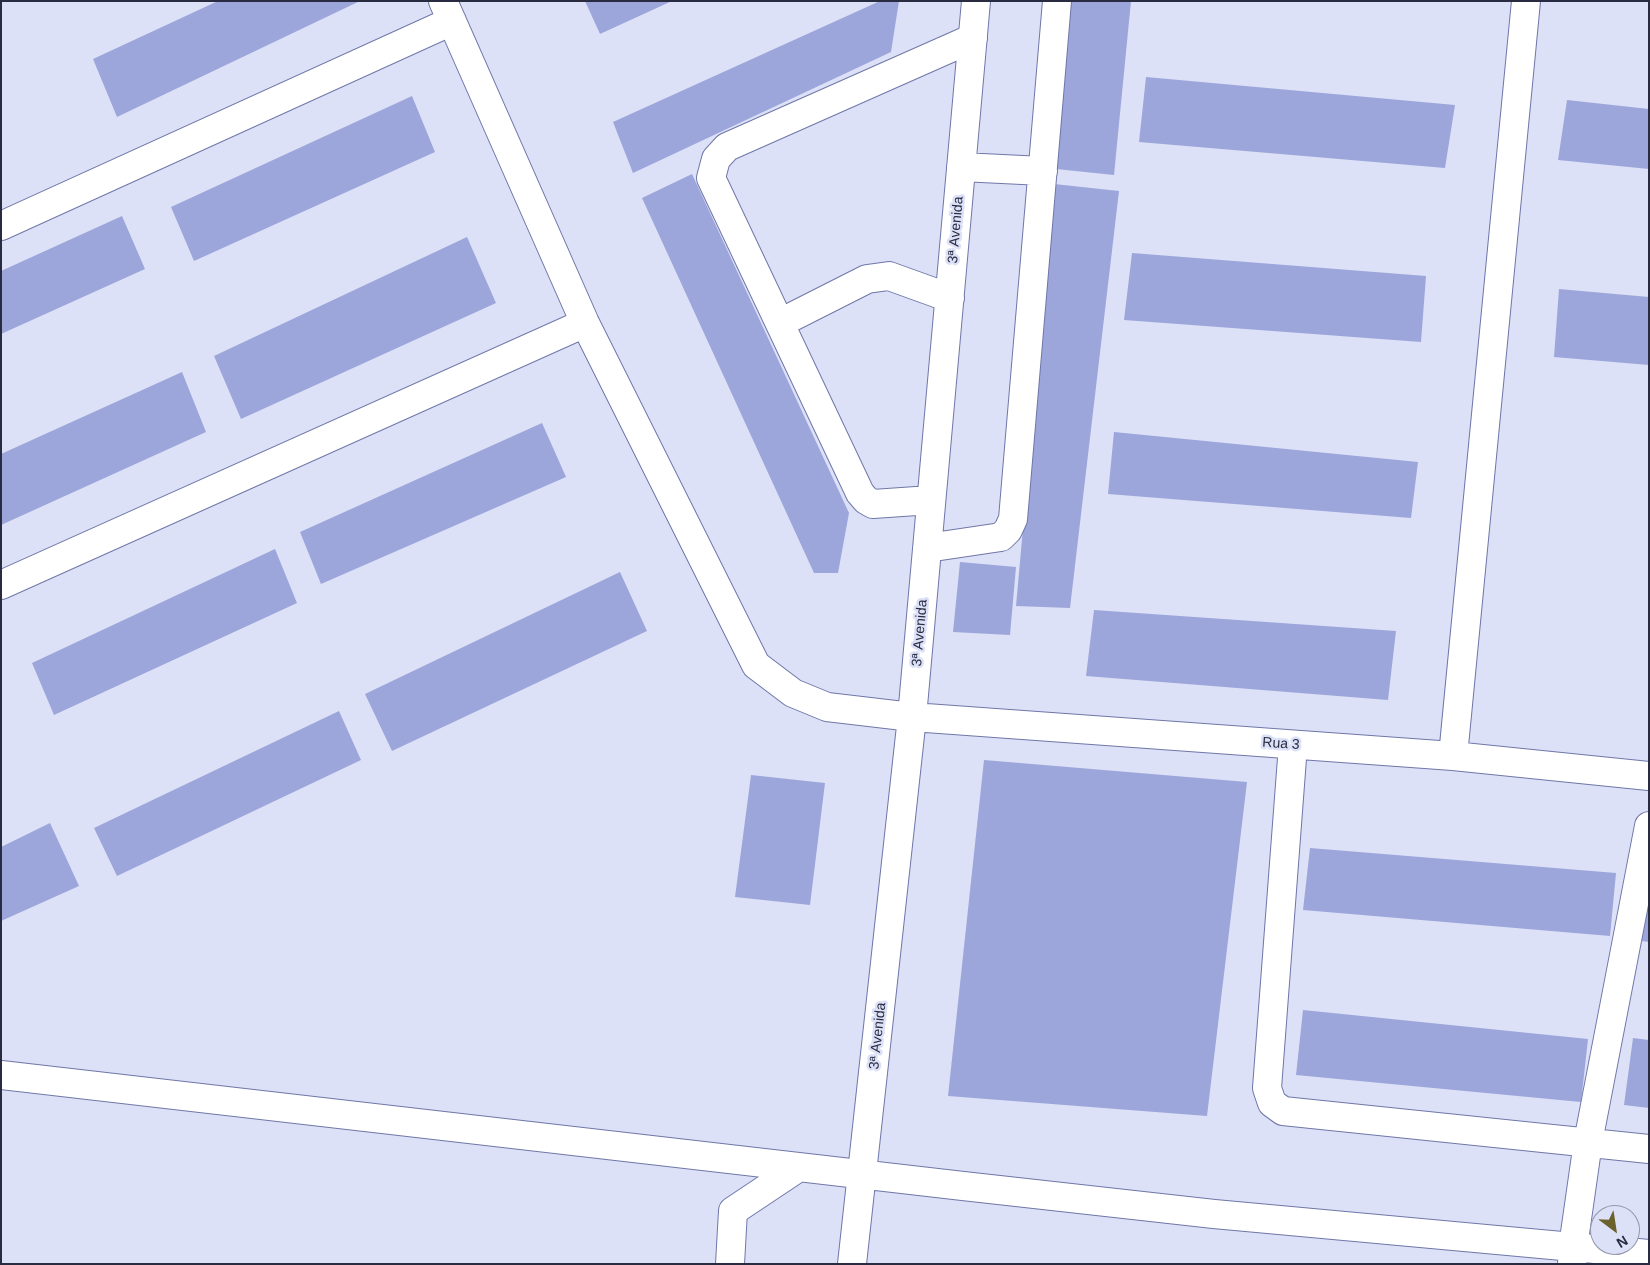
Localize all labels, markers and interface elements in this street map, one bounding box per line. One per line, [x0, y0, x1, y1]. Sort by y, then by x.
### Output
street label: 3ª Avenida [945, 196, 967, 264]
street label: 3ª Avenida [909, 599, 931, 667]
street label: Rua 3 [1262, 734, 1300, 754]
street label: 3ª Avenida [866, 1002, 890, 1070]
north arrow [1590, 1205, 1640, 1255]
text: N [1614, 1233, 1631, 1251]

